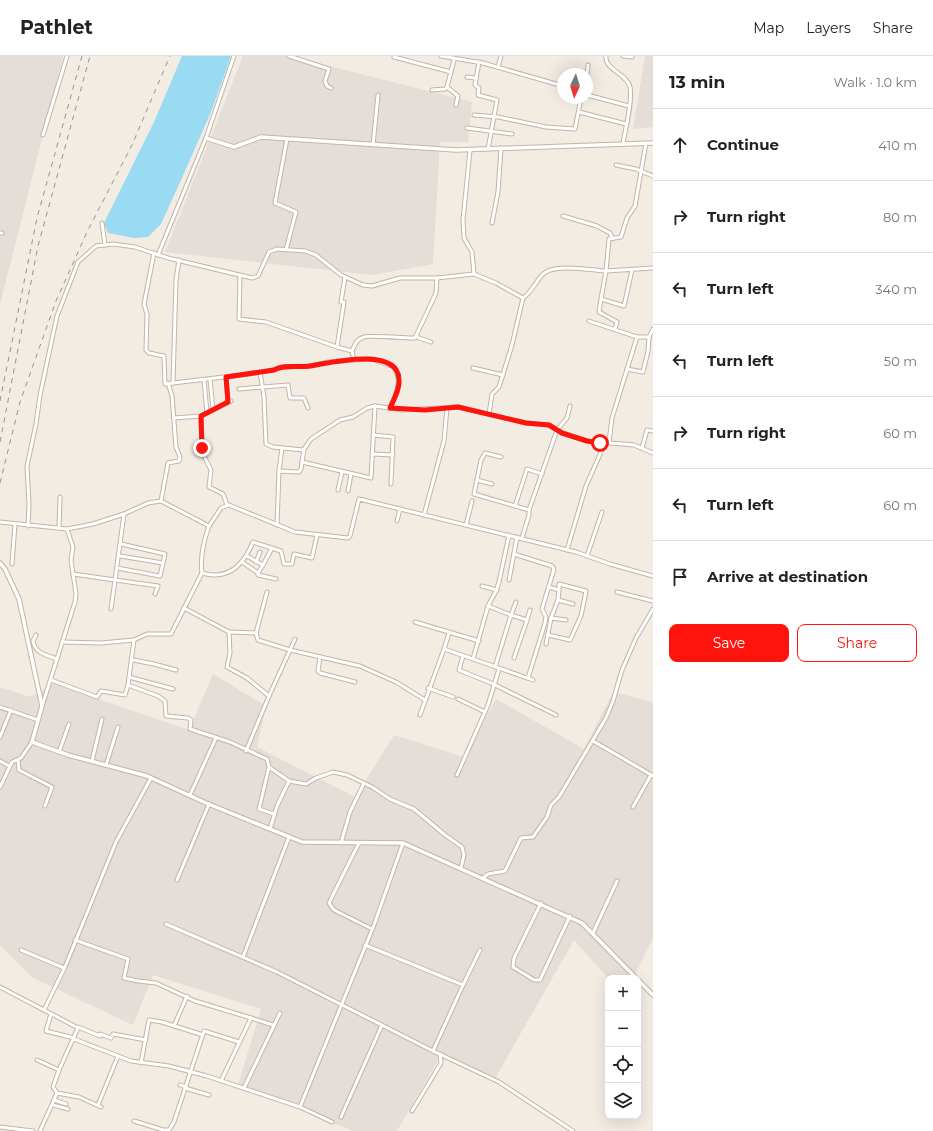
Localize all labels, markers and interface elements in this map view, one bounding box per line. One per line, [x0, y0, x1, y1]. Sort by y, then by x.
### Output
text: Pathlet [20, 16, 93, 39]
text: Map [753, 19, 784, 37]
text: Layers [806, 19, 851, 37]
text: Share [873, 19, 913, 37]
north arrow [557, 68, 593, 104]
text: 13 min [669, 72, 725, 92]
text: Walk · 1.0 km [833, 74, 917, 90]
icon: ahead [669, 134, 691, 156]
text: Continue [707, 135, 779, 154]
text: 410 m [878, 137, 917, 153]
icon: right [669, 206, 691, 228]
text: Turn right [707, 207, 786, 226]
text: 80 m [883, 209, 917, 225]
icon: left [669, 278, 691, 300]
text: Turn left [707, 279, 774, 298]
text: 340 m [875, 281, 917, 297]
icon: left [669, 350, 691, 372]
text: Turn left [707, 351, 774, 370]
text: 50 m [884, 353, 917, 369]
icon: right [669, 422, 691, 444]
text: Turn right [707, 423, 786, 442]
text: 60 m [883, 425, 917, 441]
route start [591, 434, 609, 452]
route end [193, 439, 211, 457]
icon: left [669, 494, 691, 516]
text: Turn left [707, 495, 774, 514]
text: 60 m [883, 497, 917, 513]
icon: arrive [669, 566, 691, 588]
text: Arrive at destination [707, 567, 868, 586]
button: Save [669, 624, 789, 662]
button: Share [797, 624, 917, 662]
map controls [605, 975, 641, 1119]
button: + [605, 975, 641, 1011]
button: − [605, 1011, 641, 1047]
button: locate [605, 1047, 641, 1083]
button: layers [605, 1083, 641, 1119]

